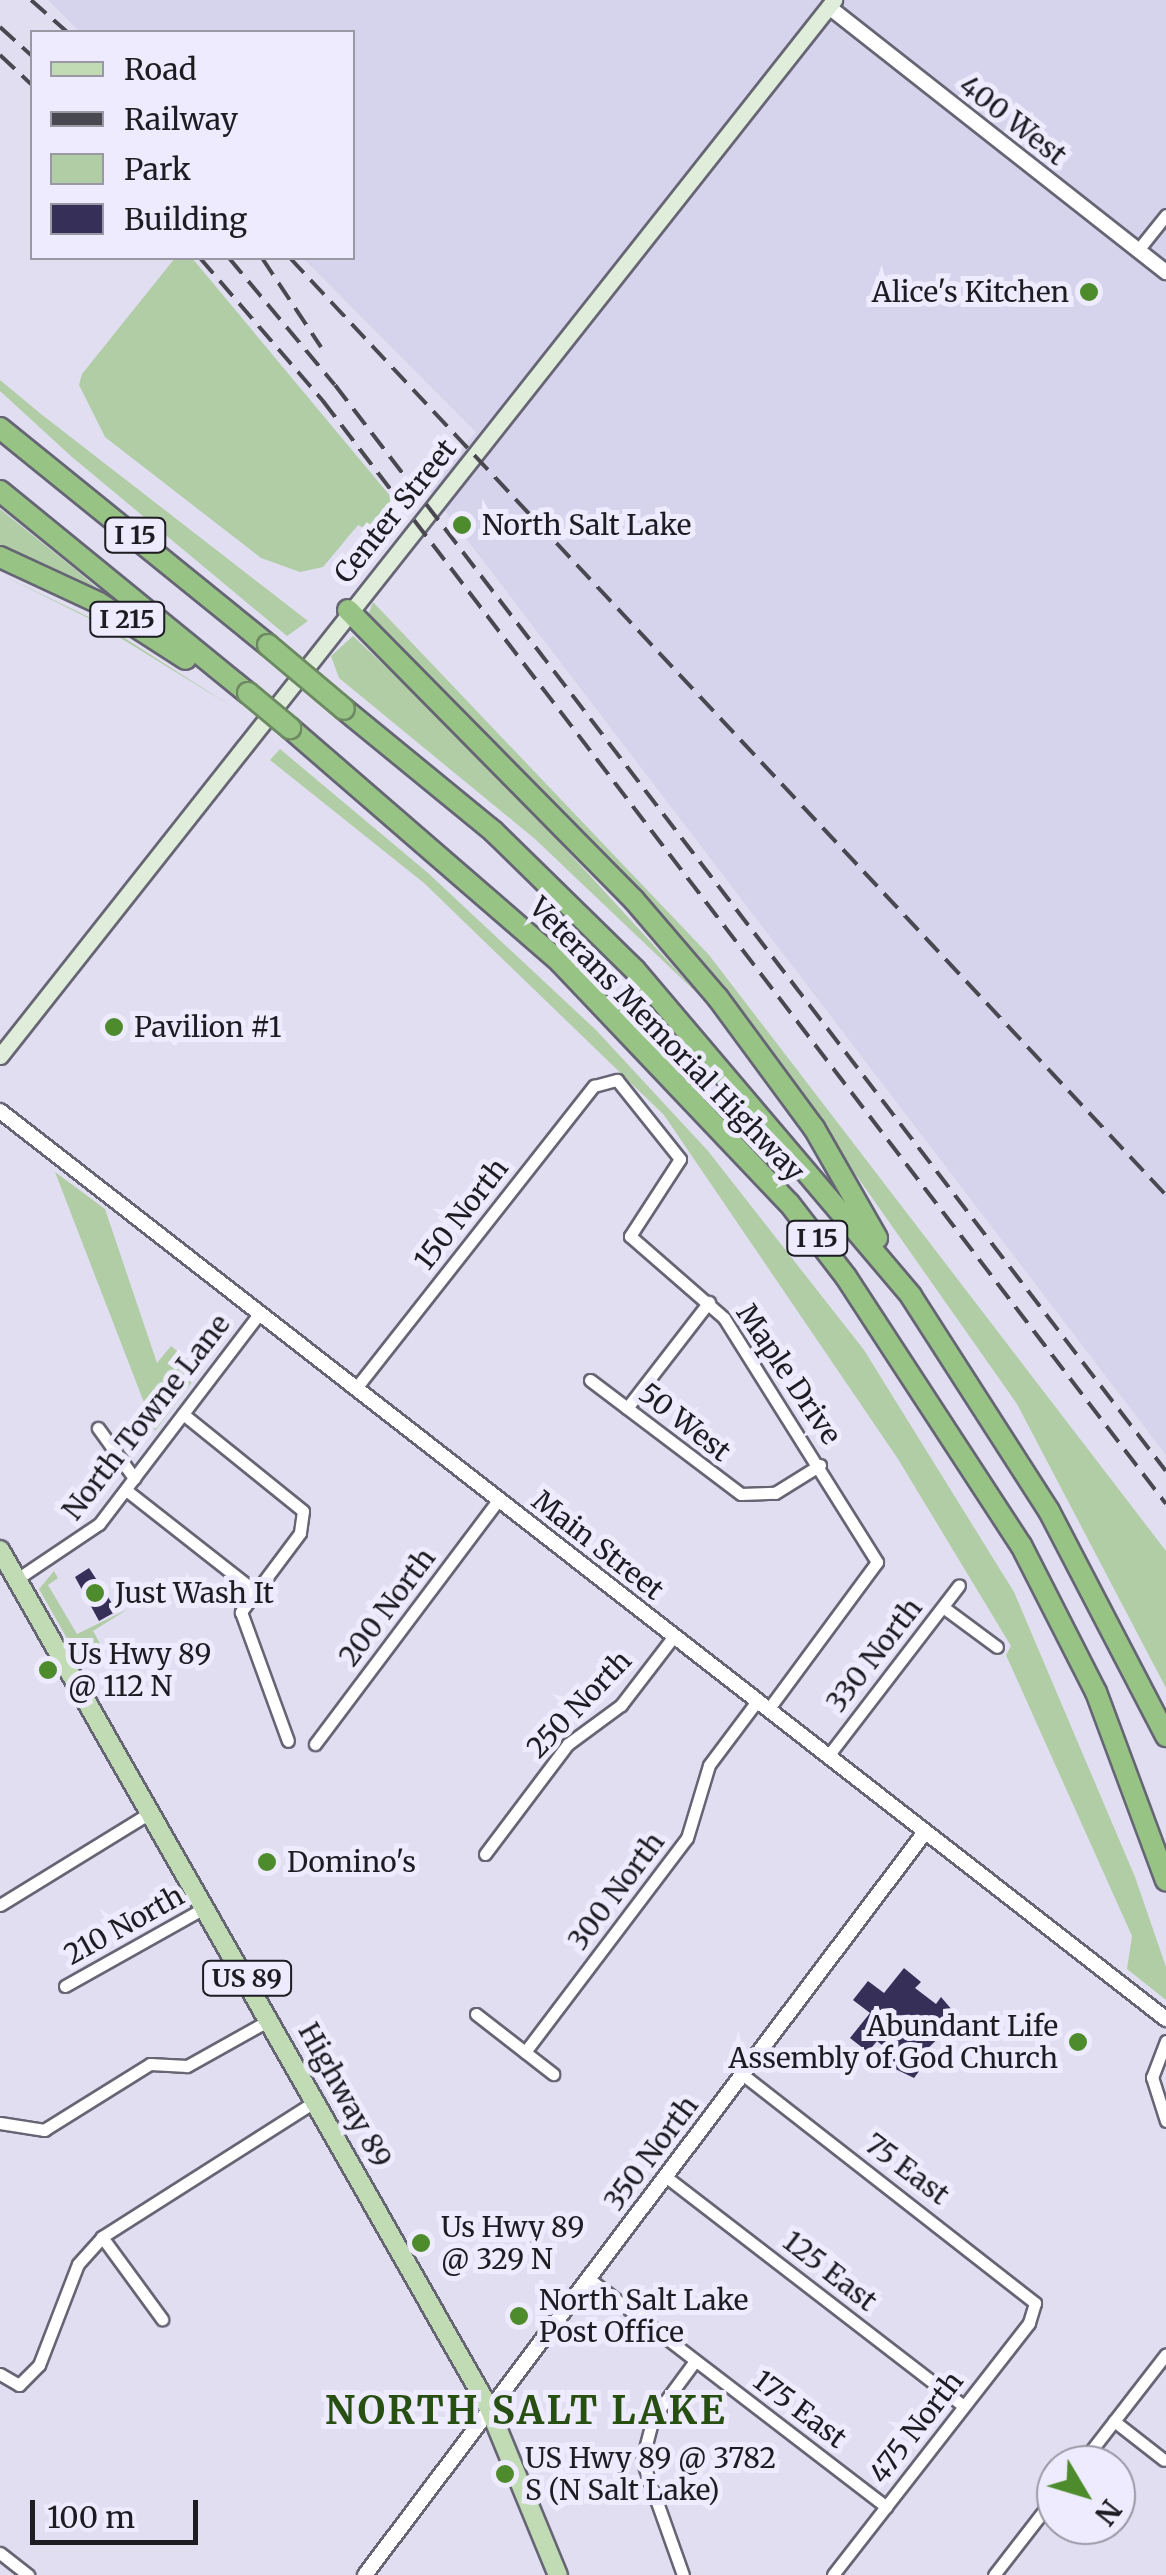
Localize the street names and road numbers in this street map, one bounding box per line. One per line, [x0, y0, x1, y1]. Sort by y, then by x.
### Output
street label: 400 West [953, 68, 1073, 172]
street label: Center Street [327, 432, 463, 590]
road number: I 15 [102, 515, 168, 555]
road number: I 215 [87, 599, 167, 639]
street label: Veterans Memorial Highway [523, 890, 811, 1188]
street label: 150 North [407, 1152, 515, 1276]
road number: I 15 [784, 1218, 850, 1258]
street label: Maple Drive [730, 1297, 848, 1451]
street label: North Towne Lane [55, 1308, 237, 1526]
street label: 50 West [633, 1376, 737, 1468]
street label: Main Street [526, 1483, 670, 1607]
street label: 200 North [332, 1542, 442, 1672]
street label: 330 North [819, 1592, 929, 1718]
street label: 250 North [520, 1644, 638, 1764]
street label: 300 North [561, 1826, 671, 1956]
street label: 210 North [58, 1878, 190, 1972]
road number: US 89 [202, 1958, 292, 1998]
street label: Highway 89 [292, 2017, 398, 2173]
street label: 350 North [597, 2089, 705, 2217]
street label: 75 East [858, 2127, 956, 2211]
street label: 125 East [777, 2224, 883, 2318]
street label: 175 East [747, 2363, 853, 2455]
street label: 475 North [862, 2365, 970, 2489]

